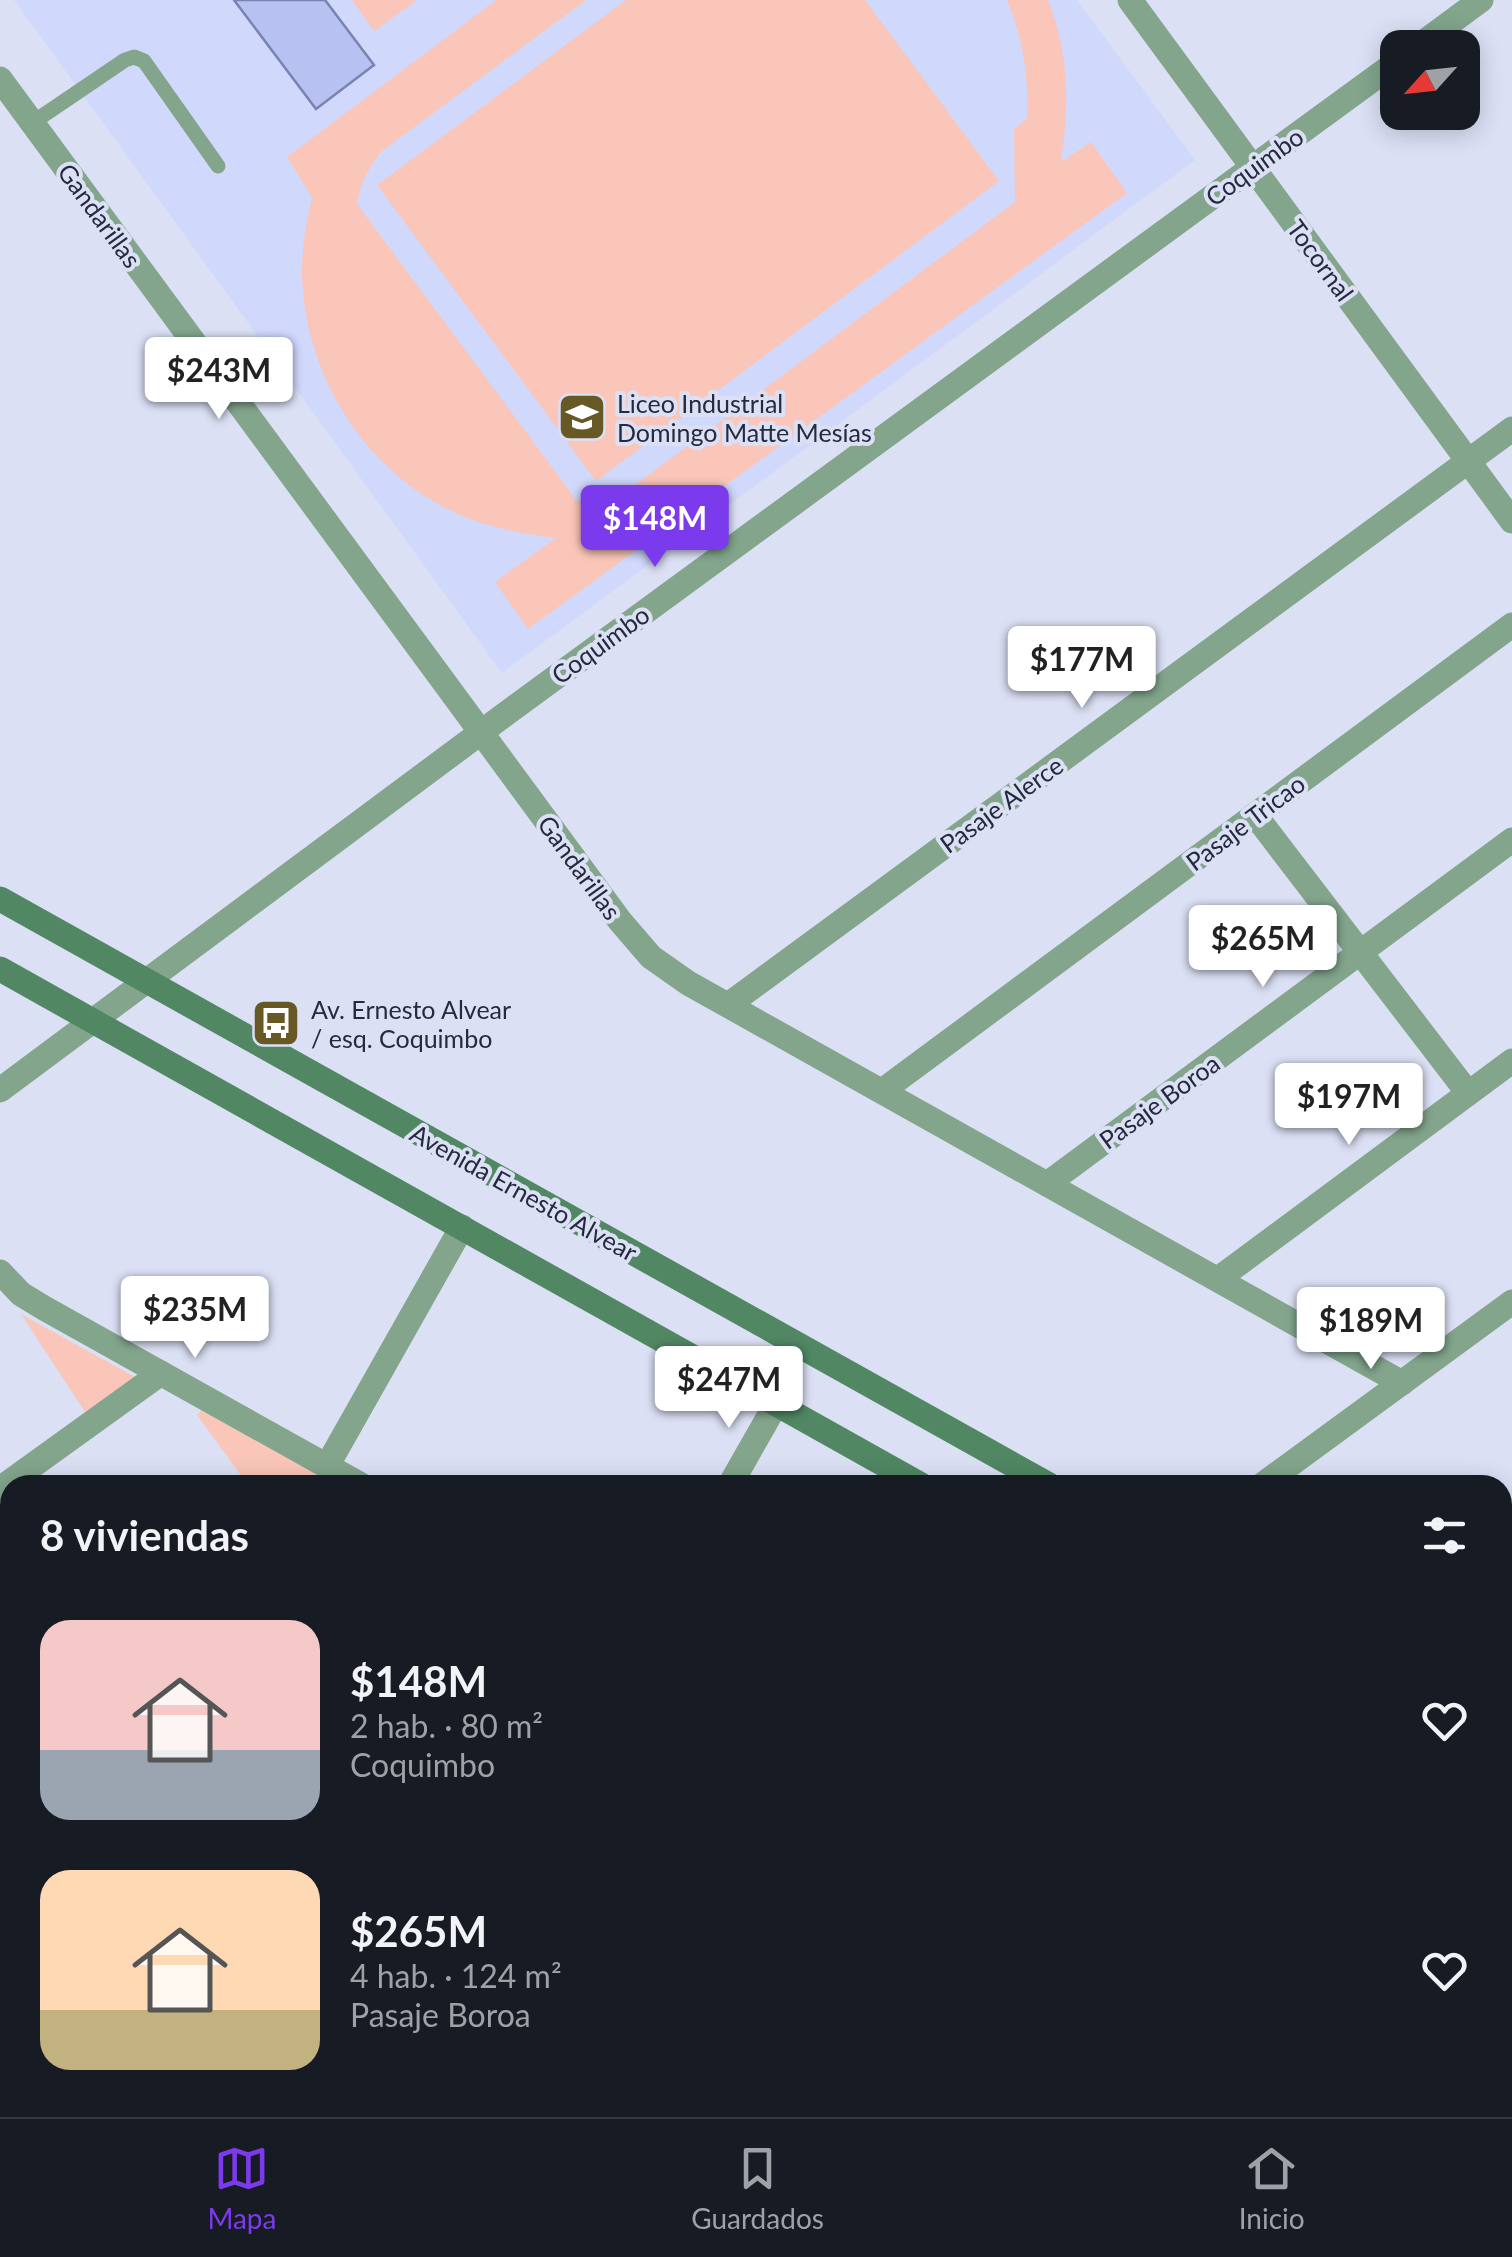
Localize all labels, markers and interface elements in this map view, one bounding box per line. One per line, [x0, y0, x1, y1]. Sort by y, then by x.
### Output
north arrow [1380, 30, 1480, 130]
map controls [1380, 30, 1480, 130]
street label: Coquimbo [1199, 121, 1309, 211]
street label: Gandarillas [52, 157, 148, 273]
street label: Tocornal [1281, 214, 1361, 306]
pin: $243M [149, 337, 289, 422]
text: $243M [167, 350, 271, 389]
place label: Liceo Industrial Domingo Matte Mesías [617, 388, 872, 447]
school or university icon: Liceo Industrial Domingo Matte Mesías [556, 391, 608, 443]
pin: $148M [585, 485, 725, 570]
text: $148M [603, 498, 707, 537]
street label: Coquimbo [545, 599, 655, 689]
pin: $177M [1012, 626, 1152, 711]
text: $177M [1030, 639, 1134, 678]
street label: Pasaje Alerce [934, 749, 1068, 859]
street label: Pasaje Tricao [1180, 768, 1310, 876]
street label: Gandarillas [532, 809, 628, 925]
pin: $265M [1193, 905, 1333, 990]
text: $265M [1211, 918, 1315, 957]
place label: Av. Ernesto Alvear / esq. Coquimbo [311, 994, 511, 1053]
bus stop icon: Av. Ernesto Alvear / esq. Coquimbo [250, 997, 302, 1049]
street label: Pasaje Boroa [1093, 1047, 1225, 1155]
pin: $197M [1279, 1063, 1419, 1148]
text: $197M [1297, 1076, 1401, 1115]
street label: Avenida Ernesto Alvear [406, 1117, 642, 1267]
pin: $235M [125, 1276, 265, 1361]
pin: $189M [1301, 1287, 1441, 1372]
text: $235M [143, 1289, 247, 1328]
text: $189M [1319, 1300, 1423, 1339]
pin: $247M [659, 1346, 799, 1431]
text: $247M [677, 1359, 781, 1398]
icon: filters [1417, 1508, 1472, 1563]
text: 8 viviendas [40, 1510, 249, 1560]
text: $148M [350, 1656, 487, 1706]
icon: home [120, 1660, 240, 1780]
icon: heart [1417, 1693, 1472, 1748]
text: 2 hab. · 80 m² [350, 1706, 543, 1745]
text: Coquimbo [350, 1745, 495, 1784]
text: $265M [350, 1906, 487, 1956]
icon: home [120, 1910, 240, 2030]
icon: heart [1417, 1943, 1472, 1998]
text: 4 hab. · 124 m² [350, 1956, 562, 1995]
text: Pasaje Boroa [350, 1995, 531, 2034]
tab: Mapa [207, 2141, 276, 2235]
tab: Guardados [691, 2141, 824, 2235]
tab: Inicio [1239, 2141, 1305, 2235]

